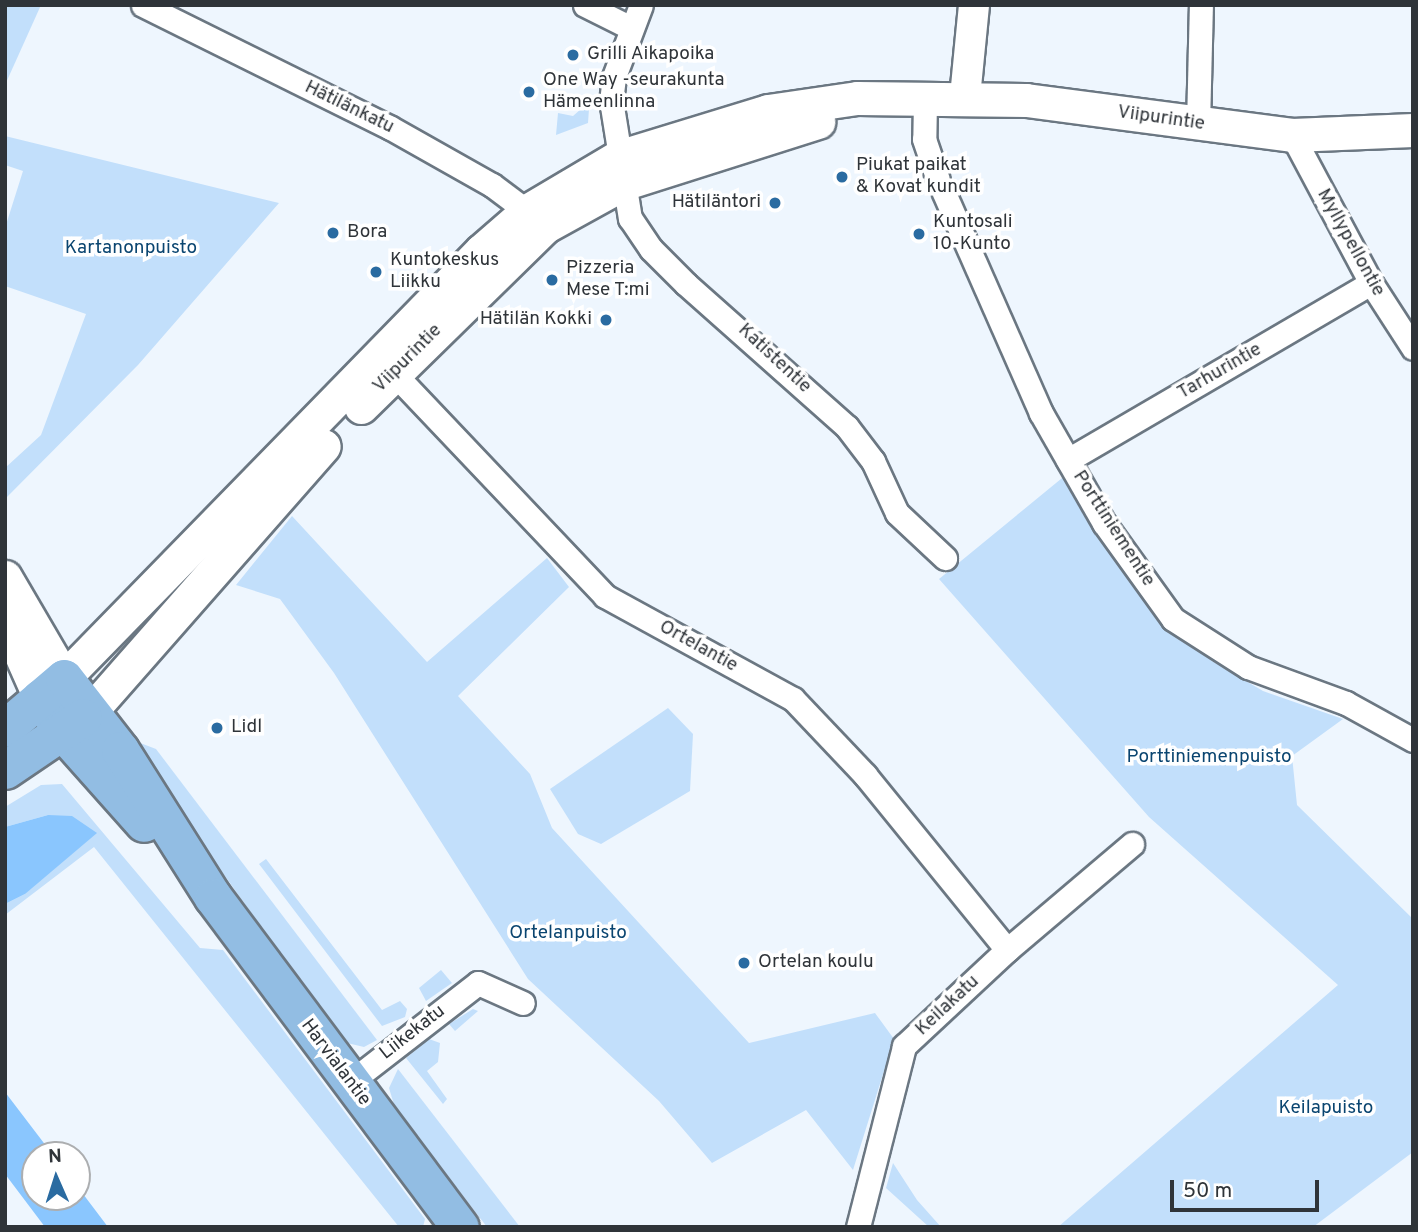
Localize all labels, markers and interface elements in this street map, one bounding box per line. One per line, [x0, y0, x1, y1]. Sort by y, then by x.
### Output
place label: Grilli Aikapoika [587, 44, 715, 66]
marker: Grilli Aikapoika [565, 47, 581, 63]
place label: One Way -seurakunta Hämeenlinna [543, 70, 725, 114]
street label: Hätilänkatu [301, 77, 397, 139]
marker: One Way -seurakunta Hämeenlinna [521, 84, 537, 100]
street label: Viipurintie [1116, 102, 1206, 136]
place label: Piukat paikat & Kovat kundit [856, 155, 981, 199]
marker: Piukat paikat & Kovat kundit [834, 169, 850, 185]
street label: Myllypellontie [1311, 185, 1389, 301]
place label: Hätiläntori [672, 192, 761, 214]
marker: Hätiläntori [767, 195, 783, 211]
place label: Kuntosali 10-Kunto [933, 212, 1013, 256]
place label: Bora [347, 222, 387, 244]
marker: Bora [325, 225, 341, 241]
marker: Kuntosali 10-Kunto [911, 226, 927, 242]
park label: Kartanonpuisto [65, 238, 197, 260]
place label: Kuntokeskus Liikku [390, 250, 499, 294]
place label: Pizzeria Mese T:mi [566, 258, 650, 302]
marker: Kuntokeskus Liikku [368, 264, 384, 280]
marker: Pizzeria Mese T:mi [544, 272, 560, 288]
place label: Hätilän Kokki [480, 309, 592, 331]
marker: Hätilän Kokki [598, 312, 614, 328]
street label: Katistentie [733, 319, 815, 399]
street label: Viipurintie [369, 320, 447, 398]
street label: Tarhurintie [1174, 339, 1266, 405]
street label: Porttiniementie [1067, 467, 1159, 591]
street label: Ortelantie [655, 616, 741, 678]
place label: Lidl [231, 717, 262, 739]
marker: Lidl [209, 720, 225, 736]
park label: Porttiniemenpuisto [1127, 747, 1291, 769]
park label: Ortelanpuisto [509, 923, 627, 945]
place label: Ortelan koulu [758, 952, 874, 974]
marker: Ortelan koulu [736, 955, 752, 971]
street label: Keilakatu [911, 971, 985, 1041]
street label: Liikekatu [376, 1000, 450, 1066]
street label: Harvialantie [295, 1015, 375, 1111]
park label: Keilapuisto [1279, 1098, 1373, 1120]
north arrow [21, 1141, 91, 1211]
text: N [48, 1145, 62, 1169]
scale bar [1173, 1166, 1322, 1210]
text: 50 m [1183, 1178, 1232, 1205]

